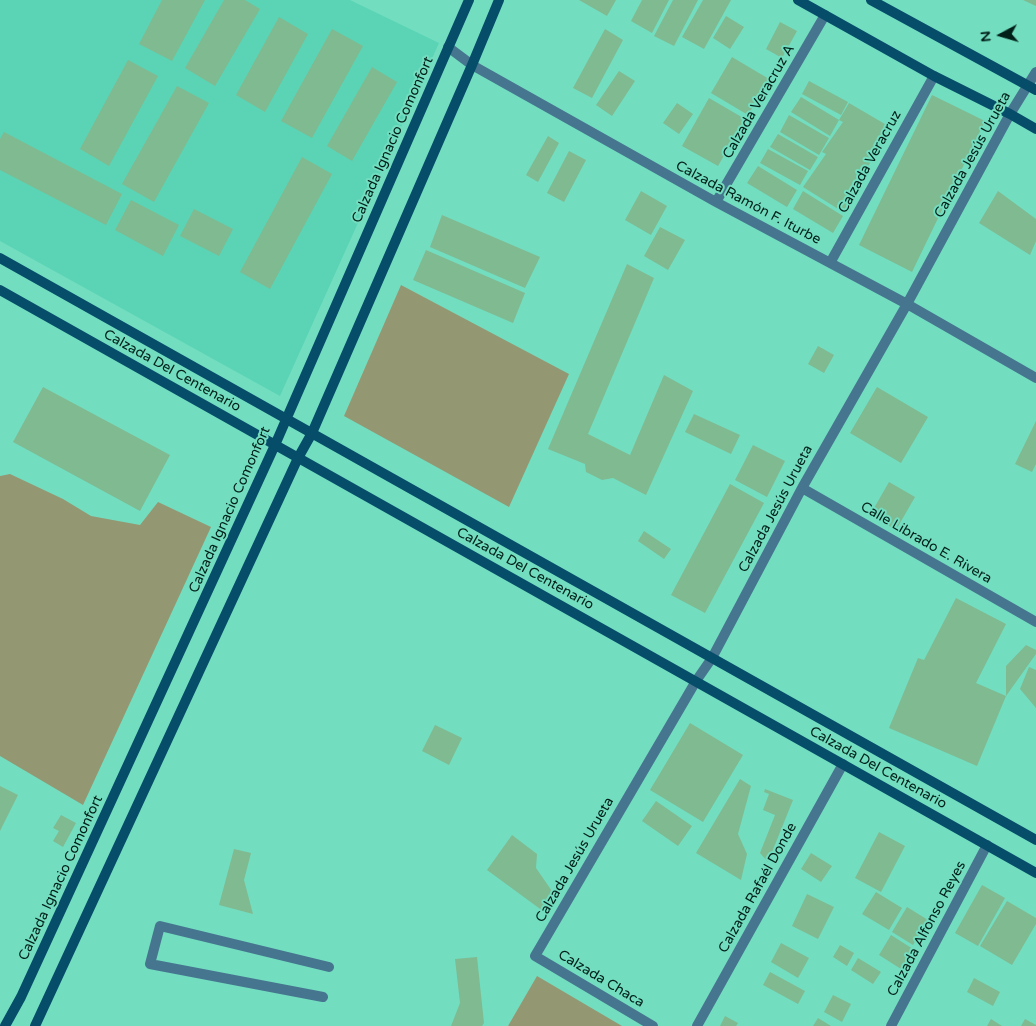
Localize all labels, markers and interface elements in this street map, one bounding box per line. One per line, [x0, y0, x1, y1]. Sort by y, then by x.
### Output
north arrow [976, 10, 1026, 60]
text: N [977, 30, 995, 43]
street label: Calzada Veracruz A [720, 42, 798, 162]
street label: Calzada Ignacio Comonfort [349, 54, 437, 226]
street label: Calzada Jesús Urueta [931, 89, 1015, 221]
street label: Calzada Veracruz [835, 108, 905, 216]
street label: Calzada Ramón F. Iturbe [672, 157, 824, 249]
street label: Calzada Del Centenario [100, 326, 244, 416]
street label: Calzada Ignacio Comonfort [186, 424, 274, 596]
street label: Calzada Jesús Urueta [735, 442, 817, 576]
street label: Calle Librado E. Rivera [857, 499, 995, 587]
street label: Calzada Del Centenario [453, 524, 597, 614]
street label: Calzada Del Centenario [806, 723, 950, 813]
street label: Calzada Ignacio Comonfort [15, 793, 107, 963]
street label: Calzada Jesús Urueta [532, 794, 618, 926]
street label: Calzada Rafaél Donde [715, 820, 801, 956]
street label: Calzada Alfonso Reyes [884, 858, 970, 1000]
street label: Calzada Chaca [555, 947, 647, 1011]

